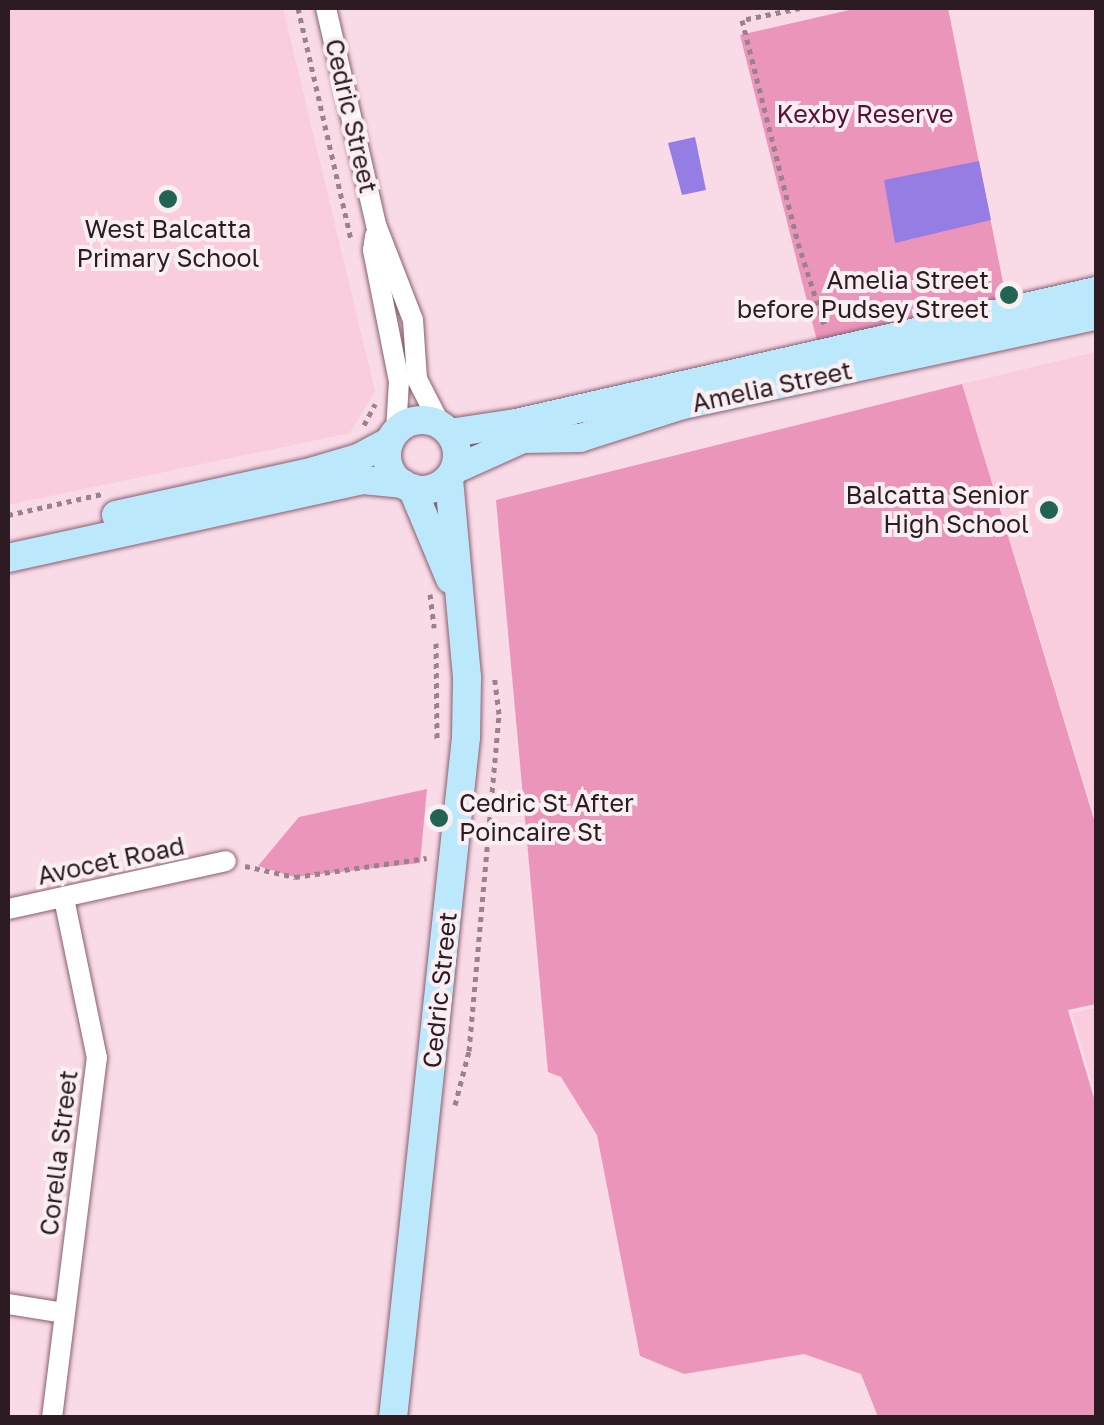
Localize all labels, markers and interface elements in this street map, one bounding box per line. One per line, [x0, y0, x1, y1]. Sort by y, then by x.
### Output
street label: Cedric Street [319, 36, 383, 196]
park label: Kexby Reserve [776, 99, 954, 129]
marker: West Balcatta Primary School [157, 188, 179, 210]
place label: West Balcatta Primary School [77, 215, 259, 274]
place label: Amelia Street before Pudsey Street [737, 266, 989, 325]
marker: Amelia Street before Pudsey Street [998, 284, 1020, 306]
street label: Amelia Street [689, 355, 855, 419]
place label: Balcatta Senior High School [845, 481, 1029, 540]
marker: Balcatta Senior High School [1038, 499, 1060, 521]
place label: Cedric St After Poincaire St [459, 789, 634, 848]
marker: Cedric St After Poincaire St [428, 807, 450, 829]
street label: Avocet Road [35, 831, 187, 891]
street label: Cedric Street [417, 910, 463, 1070]
street label: Corella Street [34, 1069, 84, 1237]

